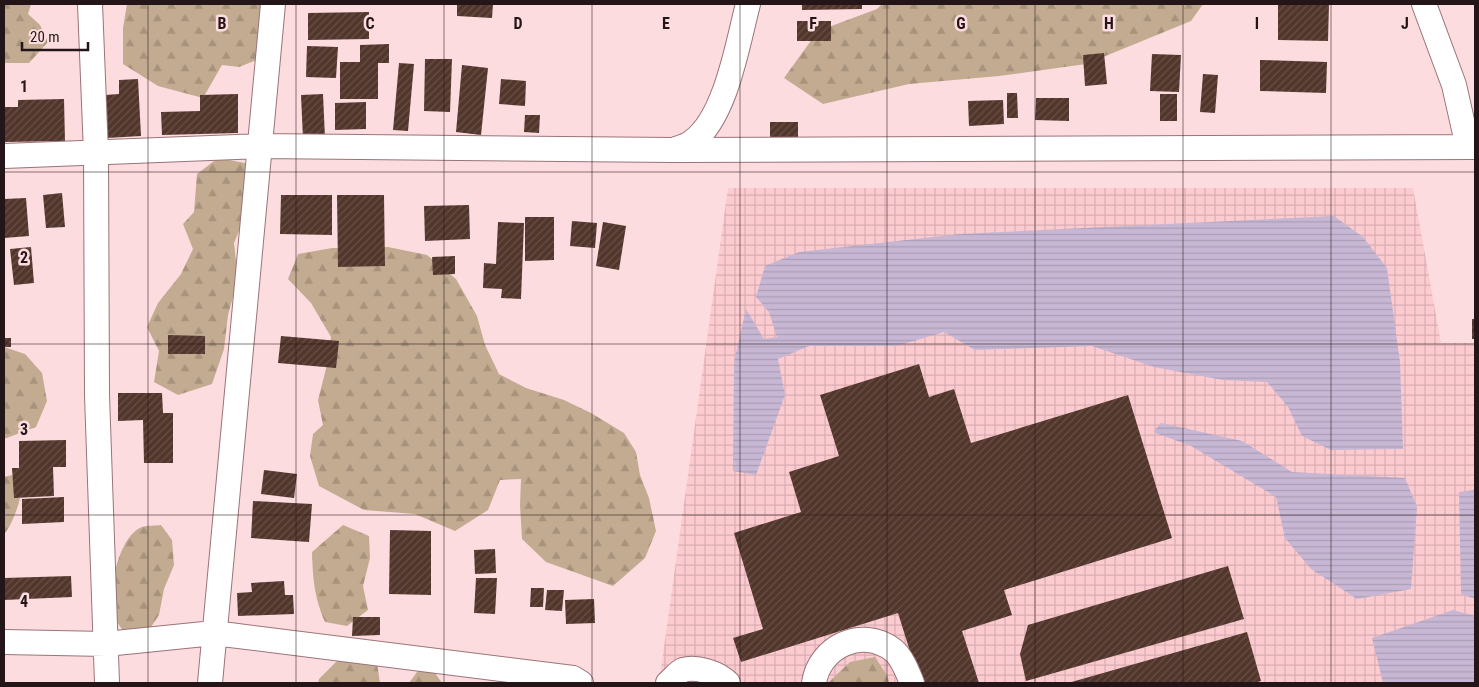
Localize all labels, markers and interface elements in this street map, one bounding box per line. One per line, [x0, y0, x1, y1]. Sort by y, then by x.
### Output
text: B [218, 14, 227, 33]
text: C [365, 14, 375, 33]
text: D [513, 14, 523, 33]
text: E [662, 14, 670, 33]
text: F [809, 14, 817, 33]
text: G [956, 14, 966, 33]
text: H [1104, 14, 1114, 33]
text: I [1255, 14, 1259, 33]
text: J [1401, 14, 1409, 33]
scale bar [22, 20, 89, 52]
text: 20 m [30, 28, 60, 46]
text: 1 [20, 77, 28, 96]
text: 2 [20, 248, 28, 267]
text: 3 [20, 420, 28, 439]
text: 4 [20, 592, 28, 611]

